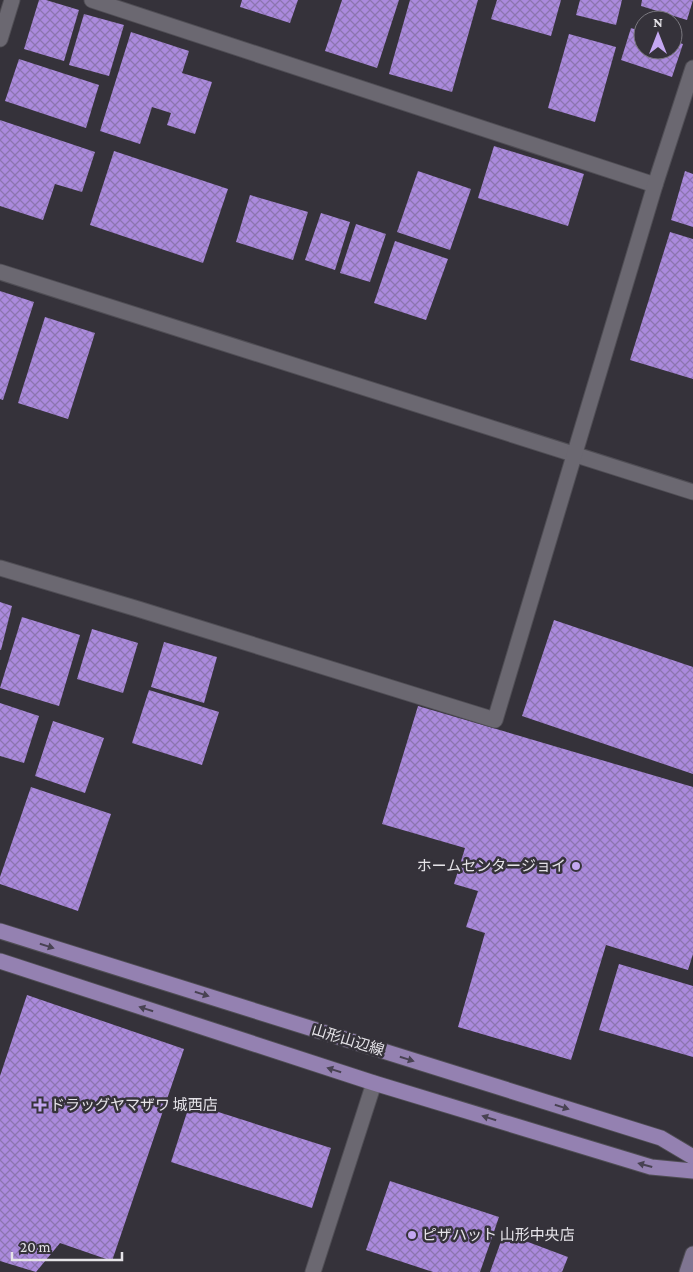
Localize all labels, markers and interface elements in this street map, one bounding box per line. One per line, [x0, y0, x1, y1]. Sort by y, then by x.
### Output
north arrow [633, 10, 683, 60]
text: N [653, 14, 663, 30]
place label: ホームセンタージョイ [417, 858, 566, 874]
marker: ホームセンタージョイ [570, 860, 582, 872]
one-way arrow [39, 942, 54, 950]
one-way arrow [194, 991, 209, 999]
one-way arrow [139, 1004, 154, 1012]
street label: 山形山辺線 [310, 1021, 386, 1059]
one-way arrow [399, 1055, 414, 1063]
one-way arrow [326, 1066, 341, 1074]
place label: ドラッグヤマザワ 城西店 [50, 1097, 218, 1113]
marker: ドラッグヤマザワ 城西店 [34, 1099, 46, 1111]
one-way arrow [555, 1103, 570, 1111]
one-way arrow [482, 1114, 497, 1122]
one-way arrow [637, 1161, 652, 1169]
place label: ピザハット 山形中央店 [422, 1227, 575, 1243]
marker: ピザハット 山形中央店 [406, 1229, 418, 1241]
scale bar [12, 1230, 122, 1262]
text: 20 m [20, 1239, 51, 1255]

